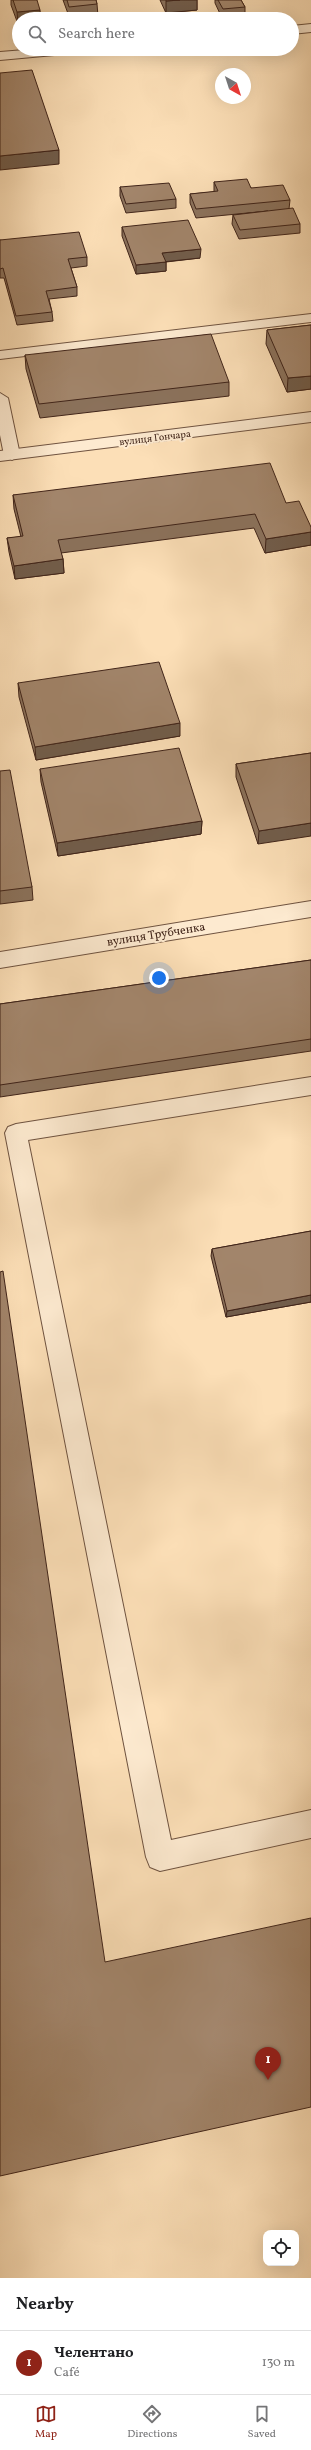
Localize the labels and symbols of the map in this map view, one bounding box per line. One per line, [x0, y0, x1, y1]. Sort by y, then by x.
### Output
north arrow [215, 68, 251, 104]
street label: вулиця Гончара [119, 427, 192, 449]
street label: вулиця Трубченка [106, 919, 206, 951]
your location [149, 968, 169, 988]
pin: 1 [255, 2047, 281, 2080]

